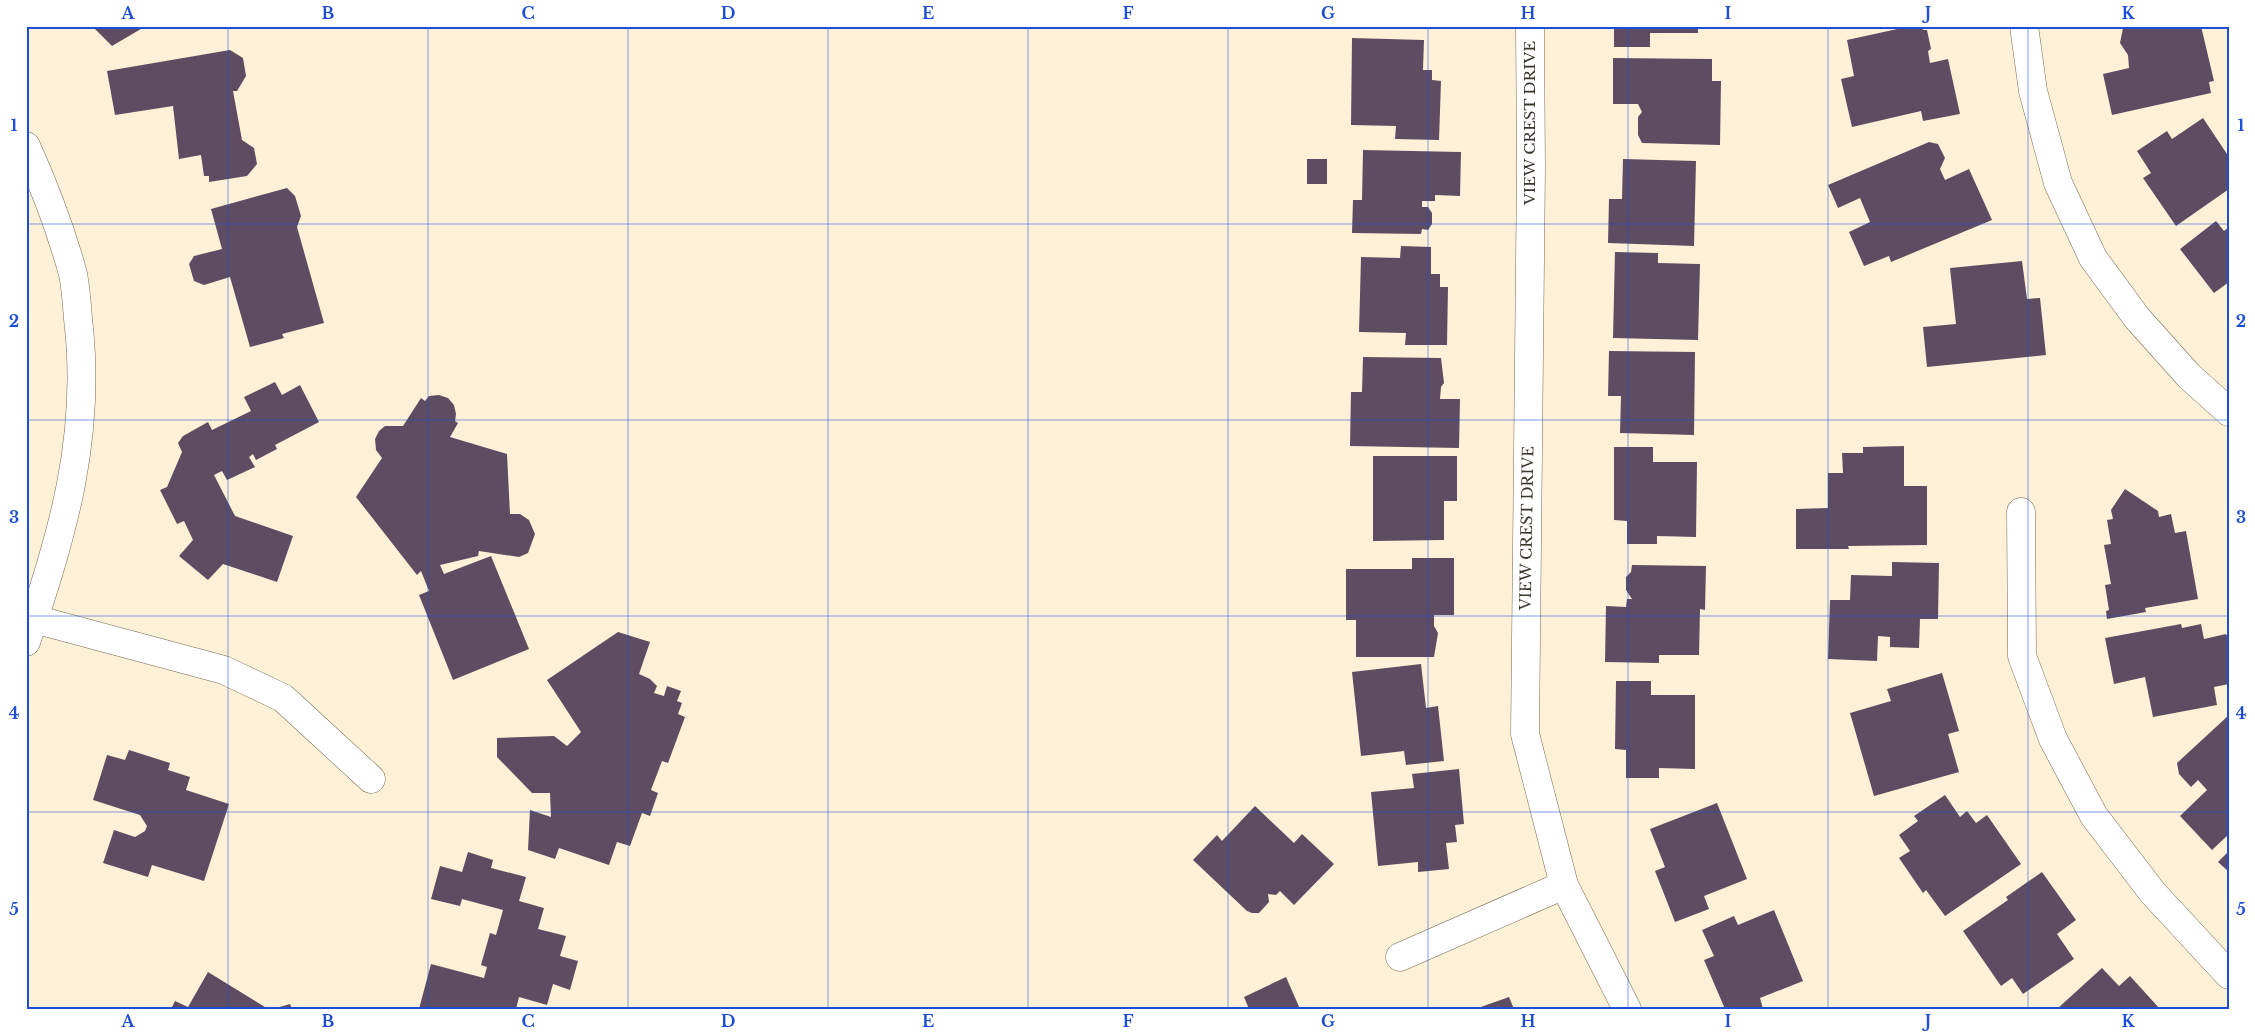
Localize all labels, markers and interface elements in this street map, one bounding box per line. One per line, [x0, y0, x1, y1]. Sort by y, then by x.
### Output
text: A [121, 3, 136, 23]
text: B [322, 3, 335, 23]
text: C [521, 3, 535, 23]
text: D [721, 3, 735, 23]
text: E [922, 3, 934, 23]
text: F [1122, 3, 1134, 23]
text: G [1321, 3, 1335, 23]
text: H [1520, 3, 1536, 23]
text: I [1725, 3, 1732, 23]
text: J [1922, 3, 1931, 23]
text: K [2121, 3, 2135, 23]
street label: VIEW CREST DRIVE [1520, 41, 1539, 206]
text: 1 [11, 115, 18, 135]
text: 1 [2238, 115, 2245, 135]
text: 2 [9, 311, 19, 331]
text: 2 [2236, 311, 2246, 331]
street label: VIEW CREST DRIVE [1516, 446, 1537, 611]
text: 3 [9, 507, 19, 527]
text: 3 [2236, 507, 2246, 527]
text: 4 [9, 703, 19, 723]
text: 4 [2236, 703, 2246, 723]
text: 5 [9, 899, 19, 919]
text: 5 [2236, 899, 2246, 919]
text: A [121, 1011, 136, 1031]
text: B [322, 1011, 335, 1031]
text: C [521, 1011, 535, 1031]
text: D [721, 1011, 735, 1031]
text: E [922, 1011, 934, 1031]
text: F [1122, 1011, 1134, 1031]
text: G [1321, 1011, 1335, 1031]
text: H [1520, 1011, 1536, 1031]
text: I [1725, 1011, 1732, 1031]
text: J [1922, 1011, 1931, 1031]
text: K [2121, 1011, 2135, 1031]

